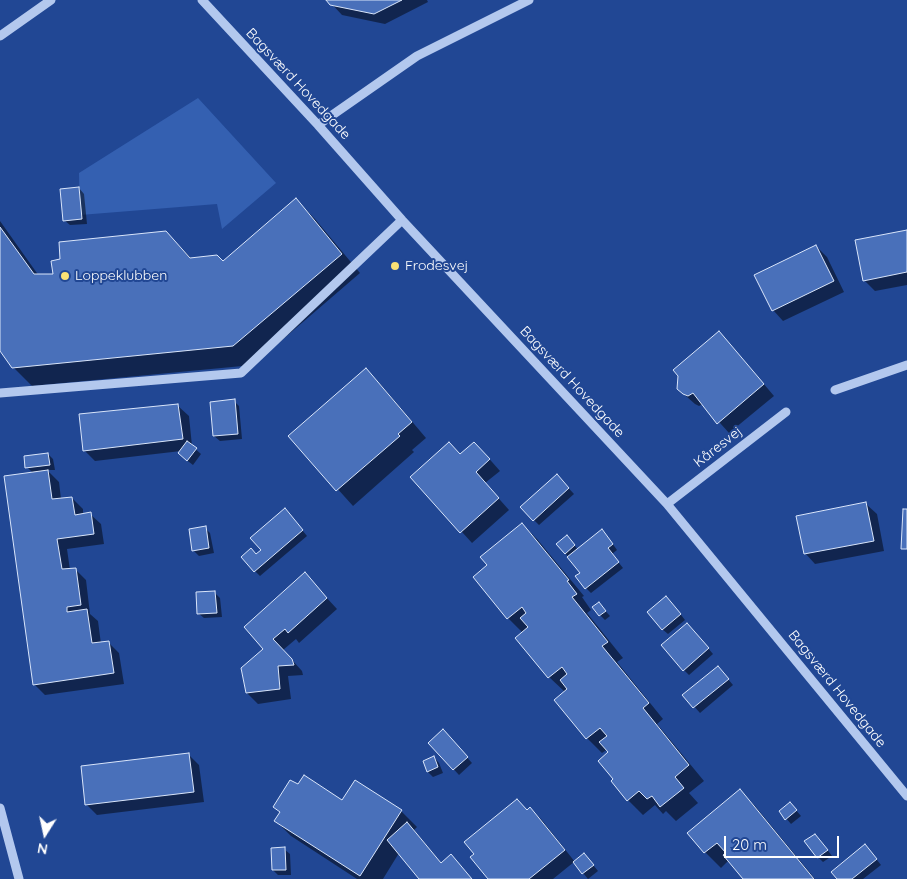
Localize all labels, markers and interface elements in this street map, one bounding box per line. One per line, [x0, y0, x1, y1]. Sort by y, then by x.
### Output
street label: Bagsværd Hovedgade [242, 25, 354, 143]
place label: Frodesvej [405, 258, 468, 274]
marker: Frodesvej [389, 260, 401, 272]
place label: Loppeklubben [75, 268, 167, 284]
marker: Loppeklubben [59, 270, 71, 282]
street label: Bagsværd Hovedgade [516, 323, 628, 441]
street label: Kåresvej [691, 423, 745, 471]
street label: Bagsværd Hovedgade [785, 627, 889, 751]
north arrow [20, 809, 70, 859]
scale bar [727, 826, 842, 858]
text: 20 m [732, 835, 767, 854]
text: N [36, 839, 49, 859]

